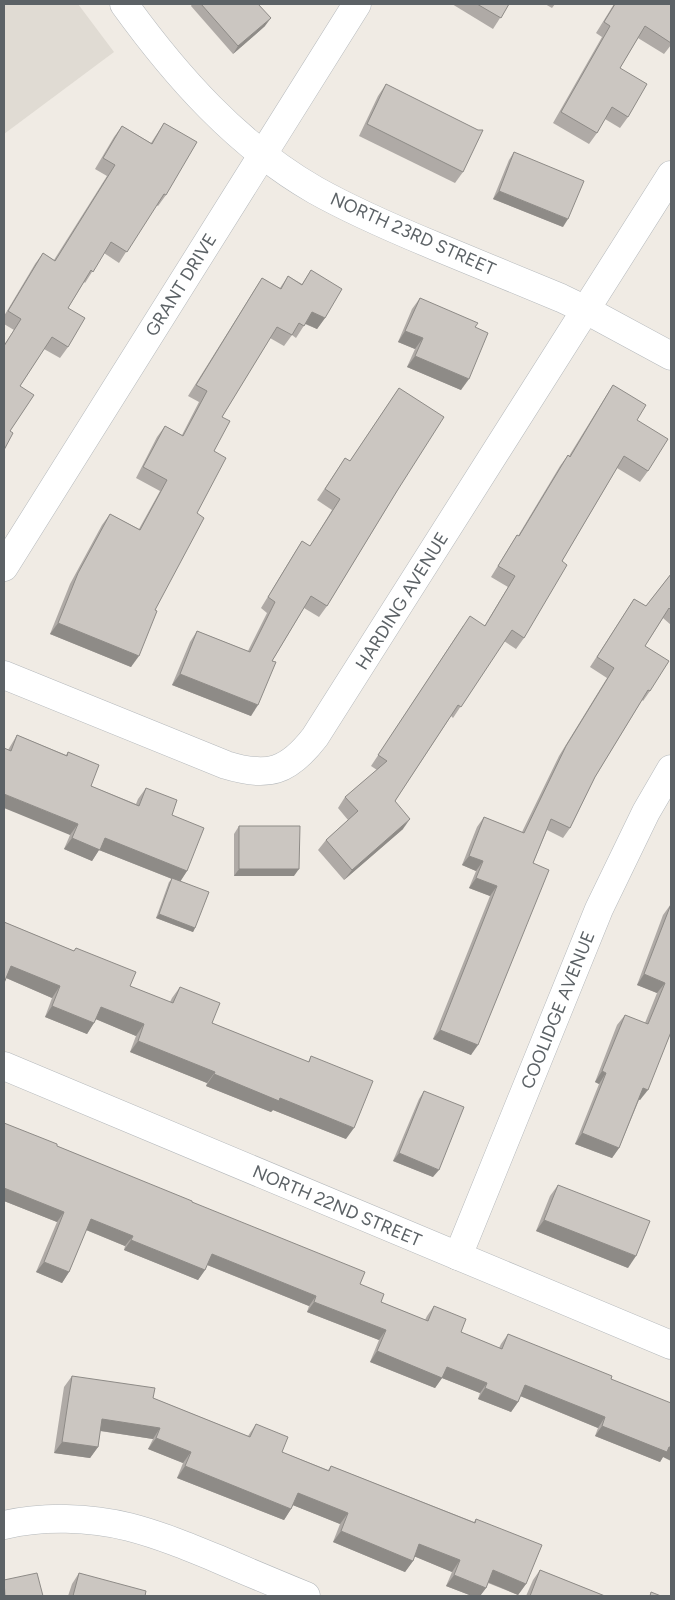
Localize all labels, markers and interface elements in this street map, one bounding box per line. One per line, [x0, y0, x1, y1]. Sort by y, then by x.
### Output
street label: NORTH 23RD STREET [327, 188, 499, 280]
street label: GRANT DRIVE [141, 230, 221, 340]
street label: HARDING AVENUE [351, 528, 453, 674]
street label: COOLIDGE AVENUE [516, 928, 600, 1092]
street label: NORTH 22ND STREET [249, 1160, 425, 1252]

